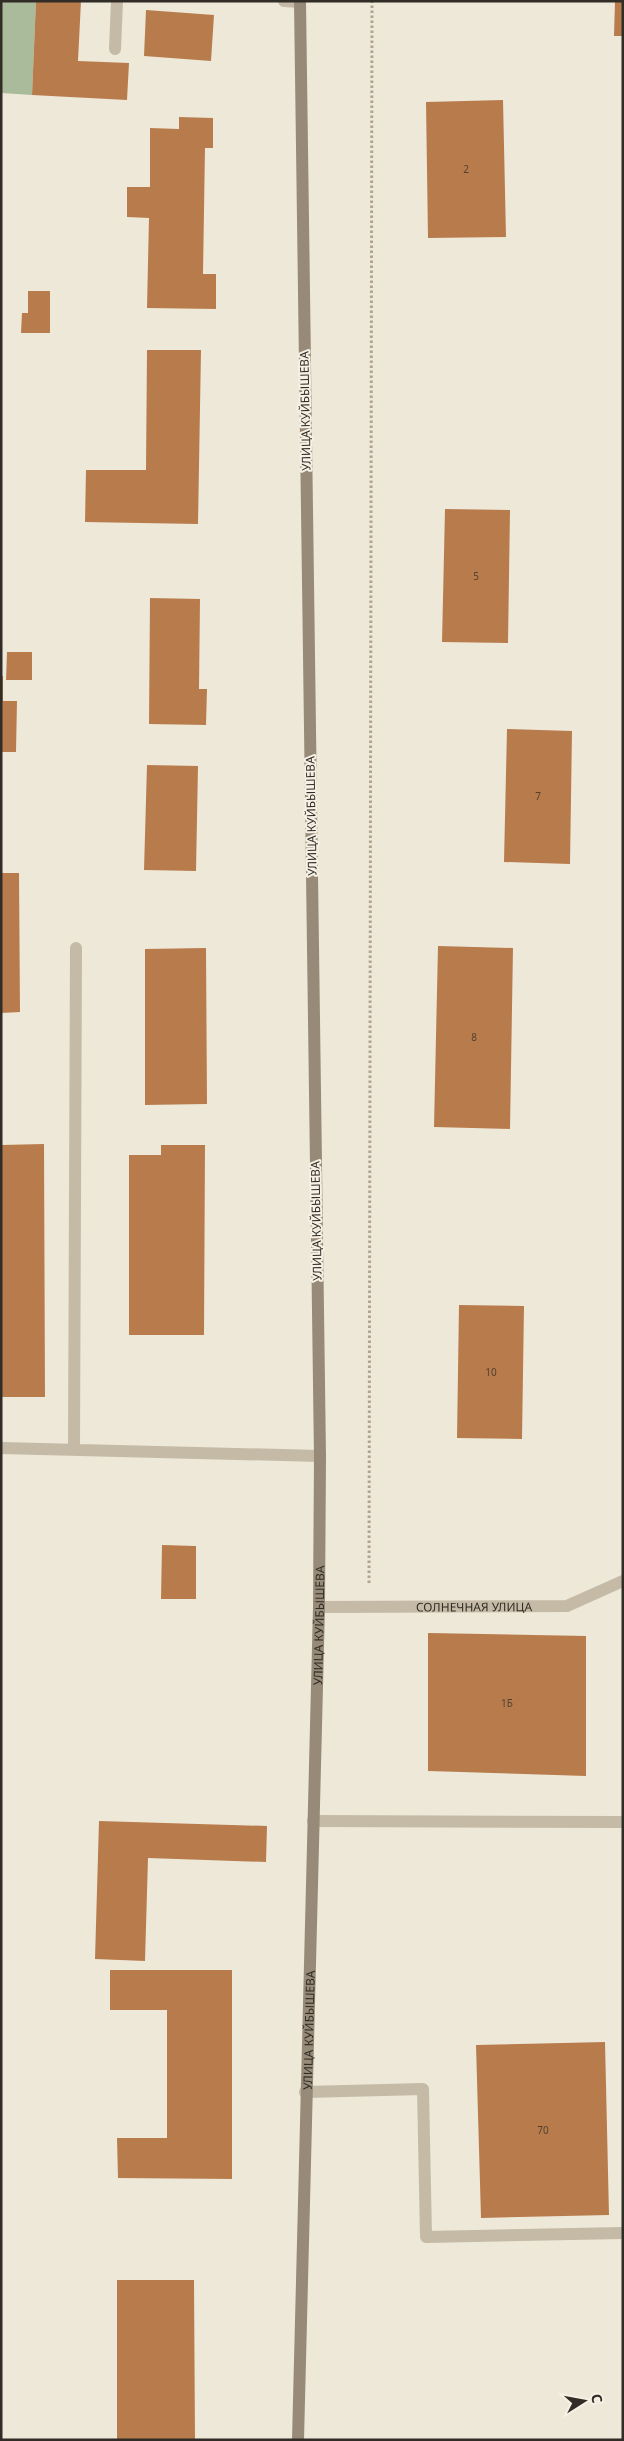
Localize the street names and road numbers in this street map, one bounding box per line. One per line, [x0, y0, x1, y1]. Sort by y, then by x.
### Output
street label: УЛИЦА КУЙБЫШЕВА [295, 351, 315, 471]
street label: УЛИЦА КУЙБЫШЕВА [301, 756, 321, 876]
street label: УЛИЦА КУЙБЫШЕВА [306, 1161, 326, 1281]
street label: УЛИЦА КУЙБЫШЕВА [309, 1565, 328, 1685]
street label: СОЛНЕЧНАЯ УЛИЦА [416, 1598, 532, 1615]
street label: УЛИЦА КУЙБЫШЕВА [298, 1970, 318, 2090]

